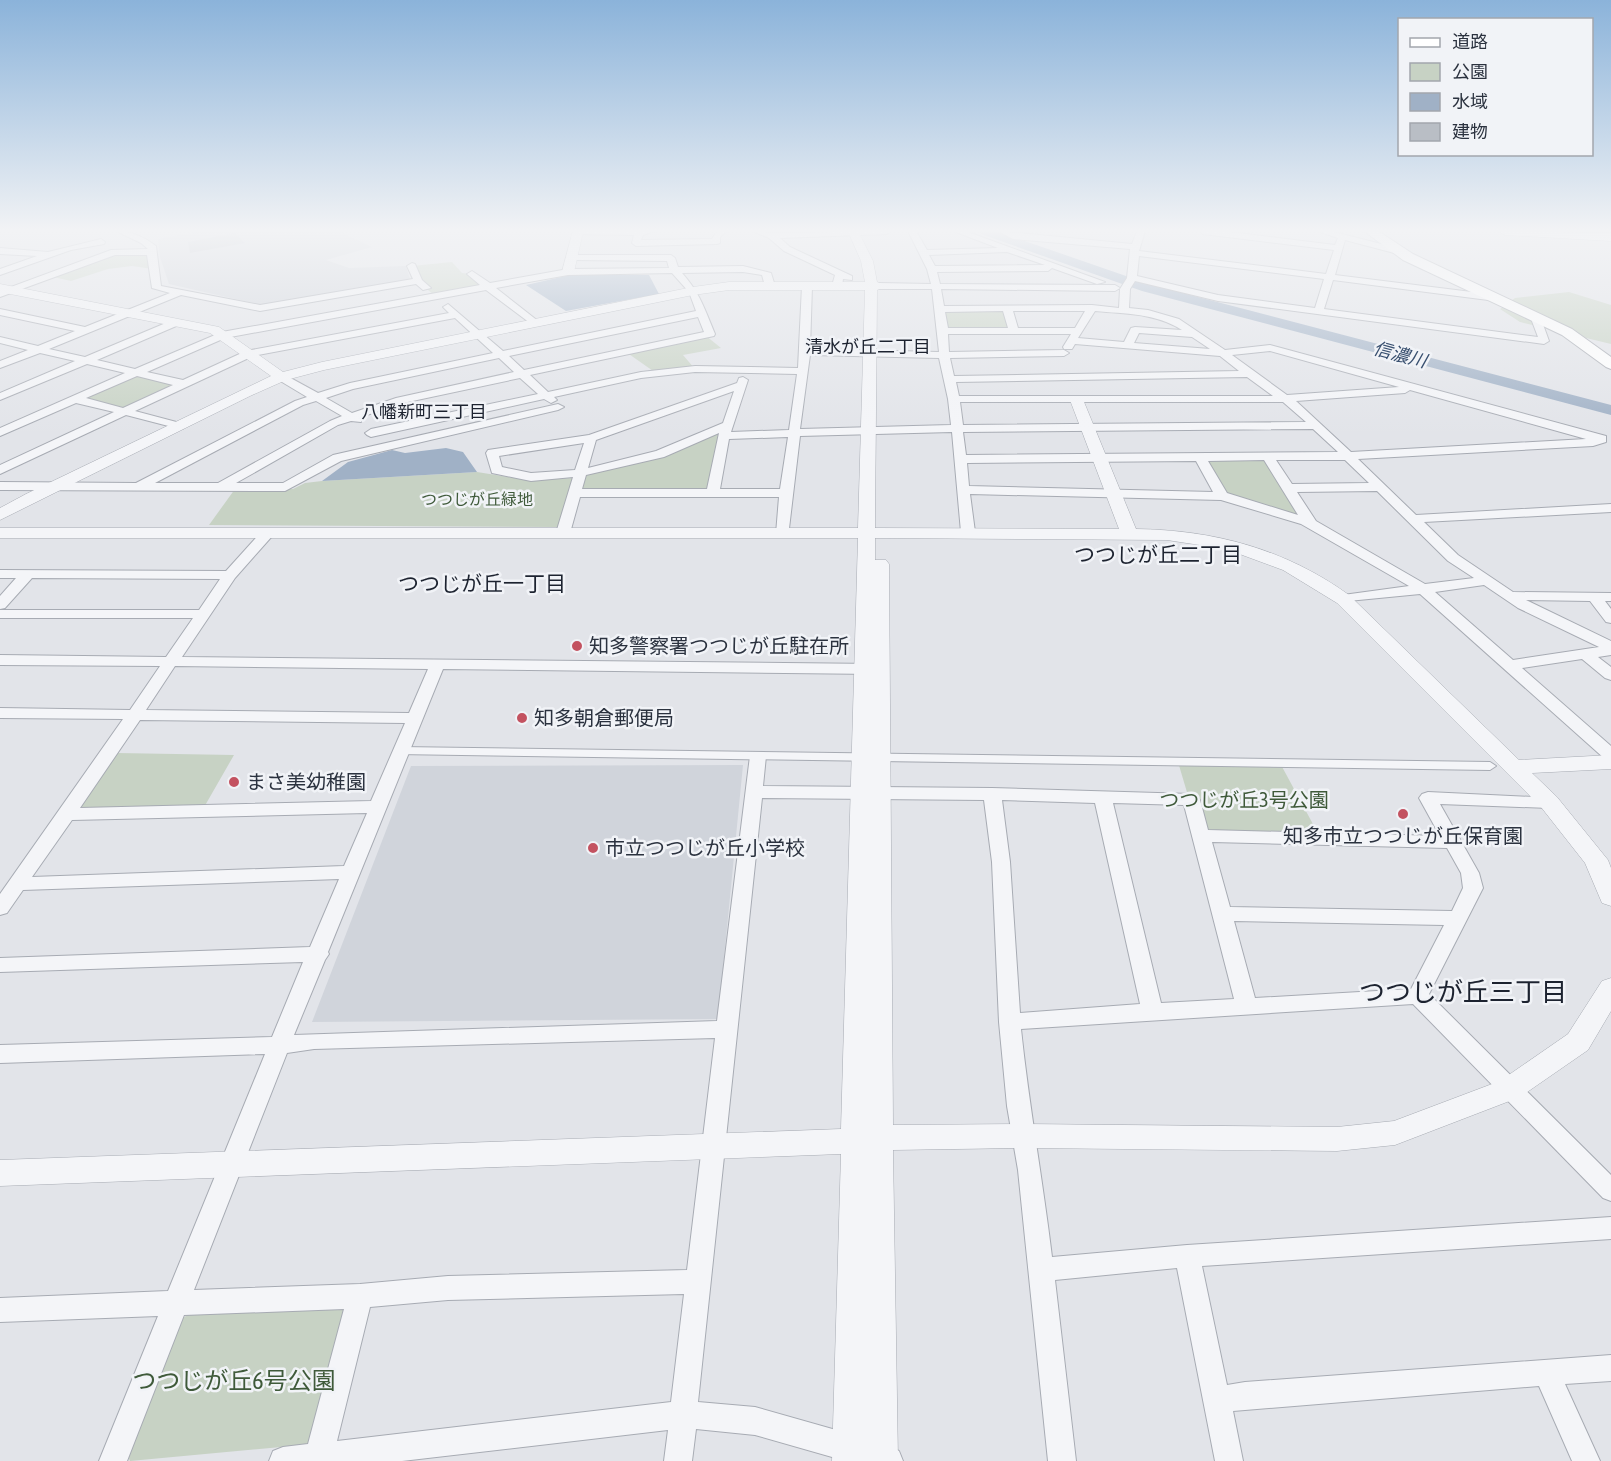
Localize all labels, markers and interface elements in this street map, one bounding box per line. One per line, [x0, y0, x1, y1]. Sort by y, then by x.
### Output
legend [1398, 18, 1593, 156]
text: 道路 [1452, 31, 1488, 52]
text: 公園 [1452, 61, 1488, 82]
text: 水域 [1452, 91, 1488, 112]
text: 建物 [1452, 121, 1488, 142]
district label: 清水が丘二丁目 [805, 336, 931, 357]
water label: 信濃川 [1371, 337, 1431, 372]
district label: 八幡新町三丁目 [361, 401, 487, 422]
park label: つつじが丘緑地 [421, 490, 533, 508]
district label: つつじが丘二丁目 [1074, 542, 1242, 566]
district label: つつじが丘一丁目 [398, 571, 566, 595]
place label: 知多警察署つつじが丘駐在所 [589, 634, 849, 657]
marker: 知多警察署つつじが丘駐在所 [570, 639, 584, 653]
place label: 知多朝倉郵便局 [534, 706, 674, 729]
marker: 知多朝倉郵便局 [515, 711, 529, 725]
place label: まさ美幼稚園 [246, 770, 366, 793]
marker: まさ美幼稚園 [227, 775, 241, 789]
park label: つつじが丘3号公園 [1159, 788, 1329, 811]
marker: 知多市立つつじが丘保育園 [1396, 807, 1410, 821]
place label: 知多市立つつじが丘保育園 [1283, 824, 1523, 847]
place label: 市立つつじが丘小学校 [605, 836, 805, 859]
marker: 市立つつじが丘小学校 [586, 841, 600, 855]
district label: つつじが丘三丁目 [1359, 977, 1567, 1007]
park label: つつじが丘6号公園 [132, 1367, 336, 1394]

